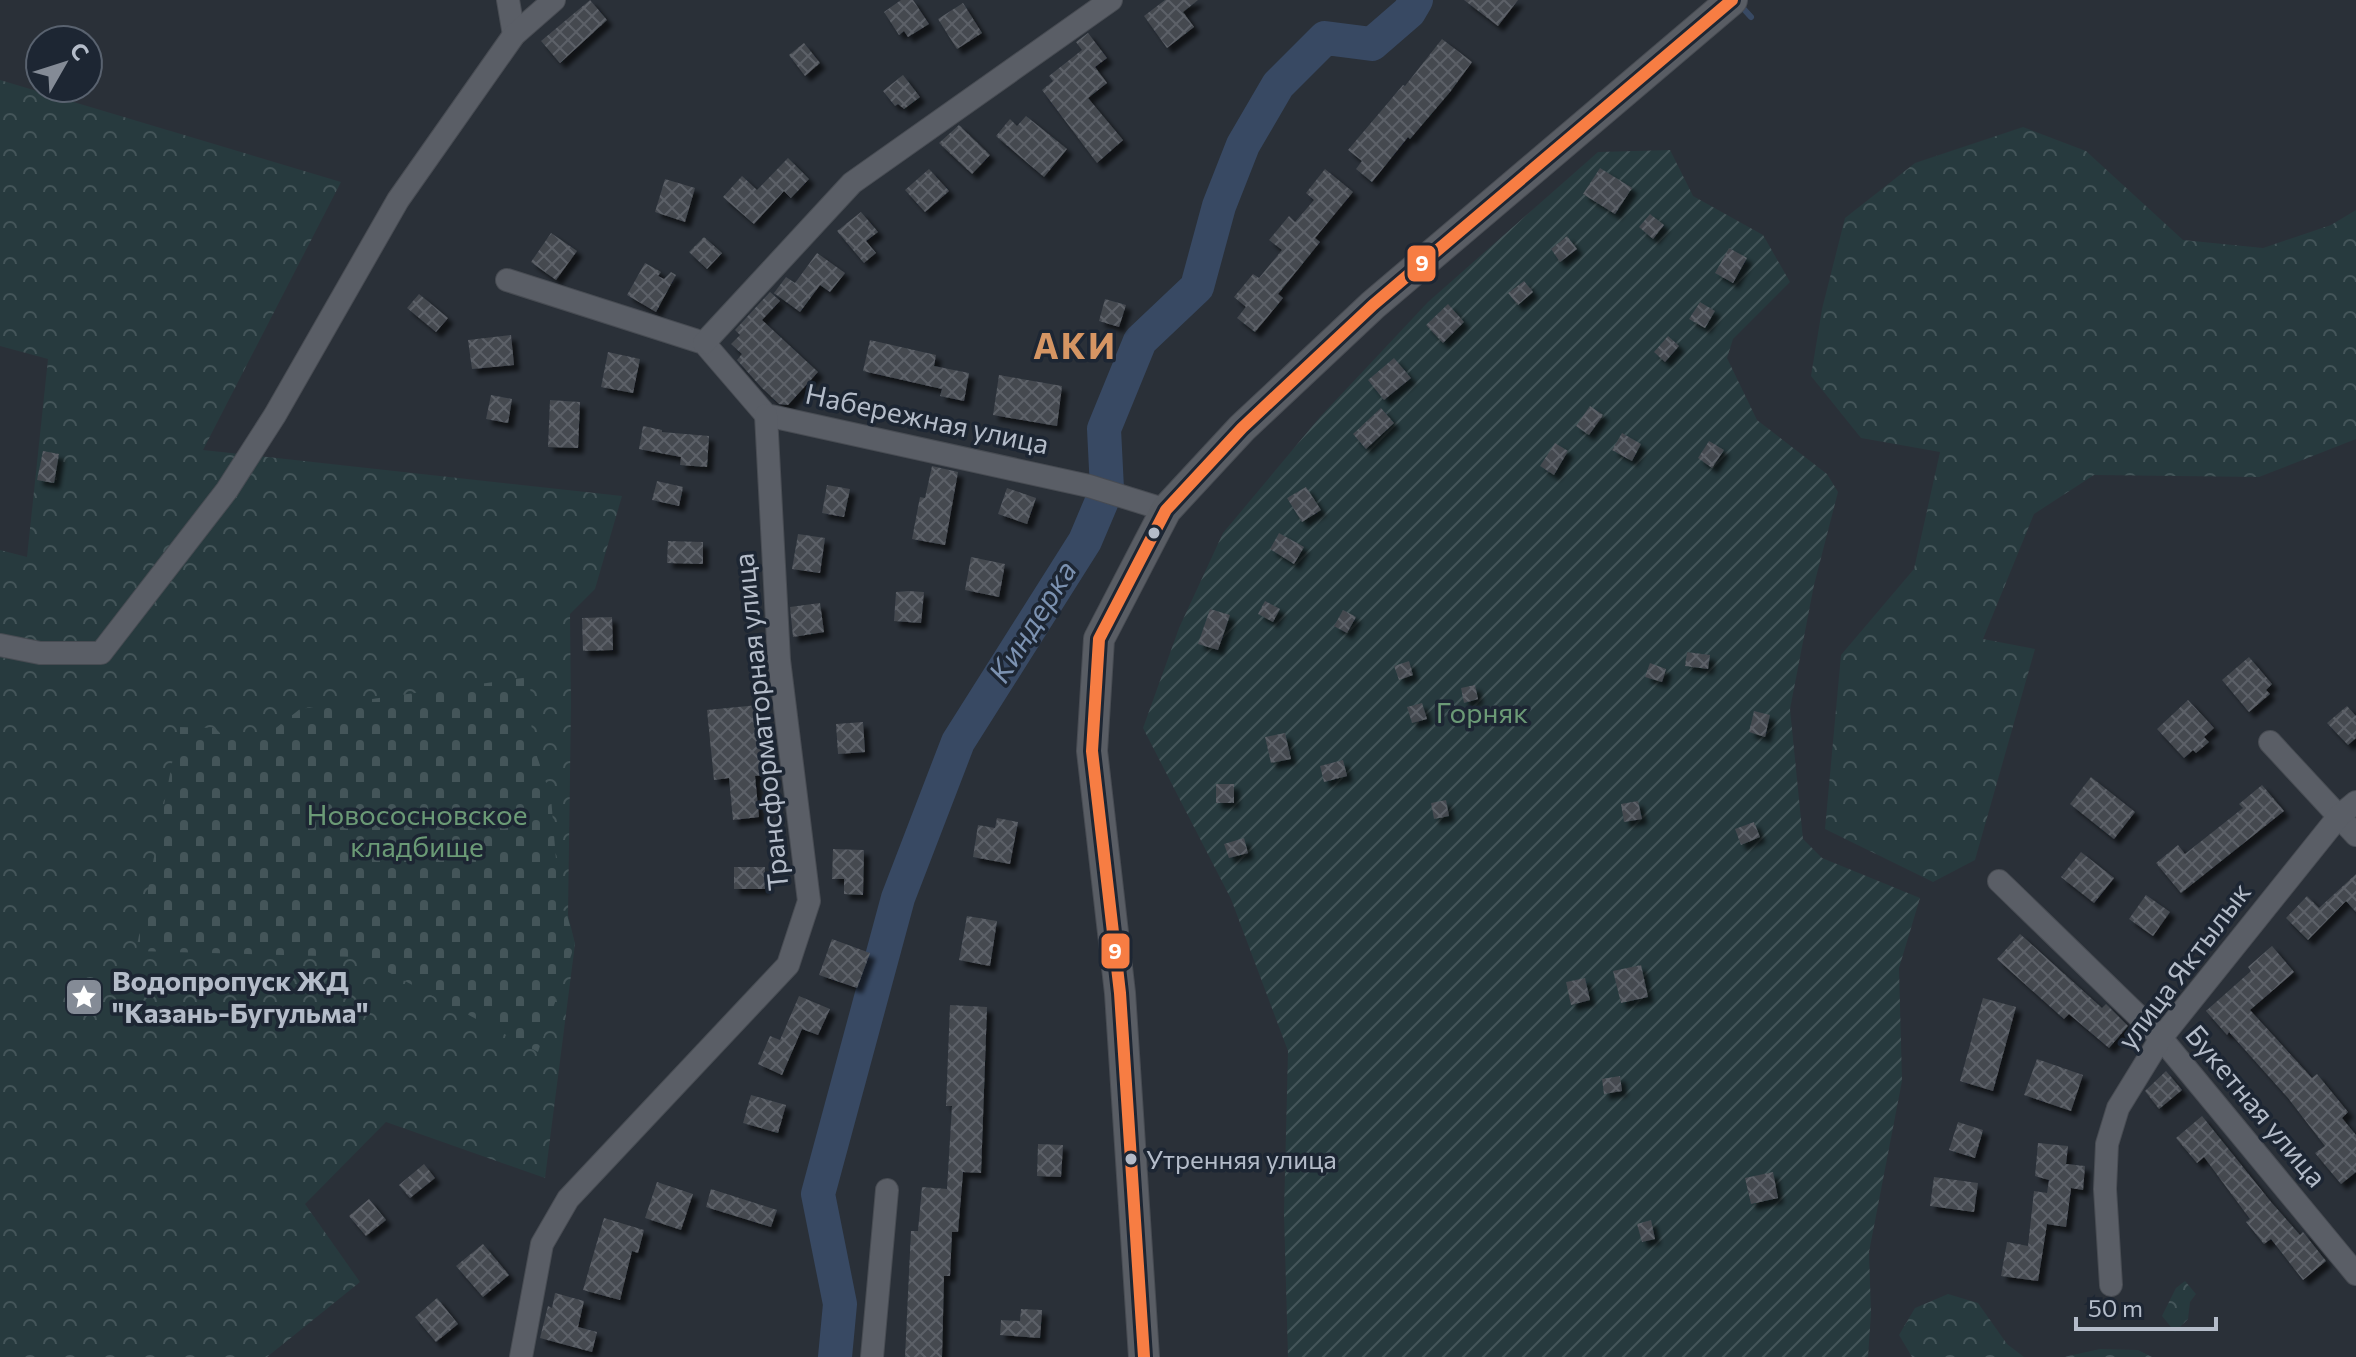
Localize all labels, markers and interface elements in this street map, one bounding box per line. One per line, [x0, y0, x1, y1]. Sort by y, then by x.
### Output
north arrow [24, 24, 104, 104]
text: С [65, 37, 95, 65]
line badge: 9 [1406, 244, 1437, 283]
text: 9 [1415, 249, 1429, 276]
district label: АКИ [1033, 322, 1117, 366]
street label: Набережная улица [803, 376, 1052, 460]
unlabelled marker [1146, 525, 1162, 541]
street label: Трансформаторная улица [725, 552, 795, 893]
water label: Киндерка [979, 553, 1083, 689]
park label: Горняк [1436, 695, 1528, 729]
park label: Новососновское кладбище [307, 797, 527, 863]
street label: улица Яктылык [2109, 875, 2257, 1056]
line badge: 9 [1100, 932, 1131, 970]
text: 9 [1108, 937, 1122, 964]
place label: Водопропуск ЖД "Казань-Бугульма" [112, 963, 368, 1029]
place icon: Водопропуск ЖД "Казань-Бугульма" [63, 976, 105, 1018]
street label: Букетная улица [2179, 1018, 2334, 1193]
place label: Утренняя улица [1146, 1143, 1337, 1174]
marker: Утренняя улица [1123, 1151, 1139, 1167]
scale bar [2076, 1281, 2216, 1331]
text: 50 m [2088, 1293, 2143, 1322]

